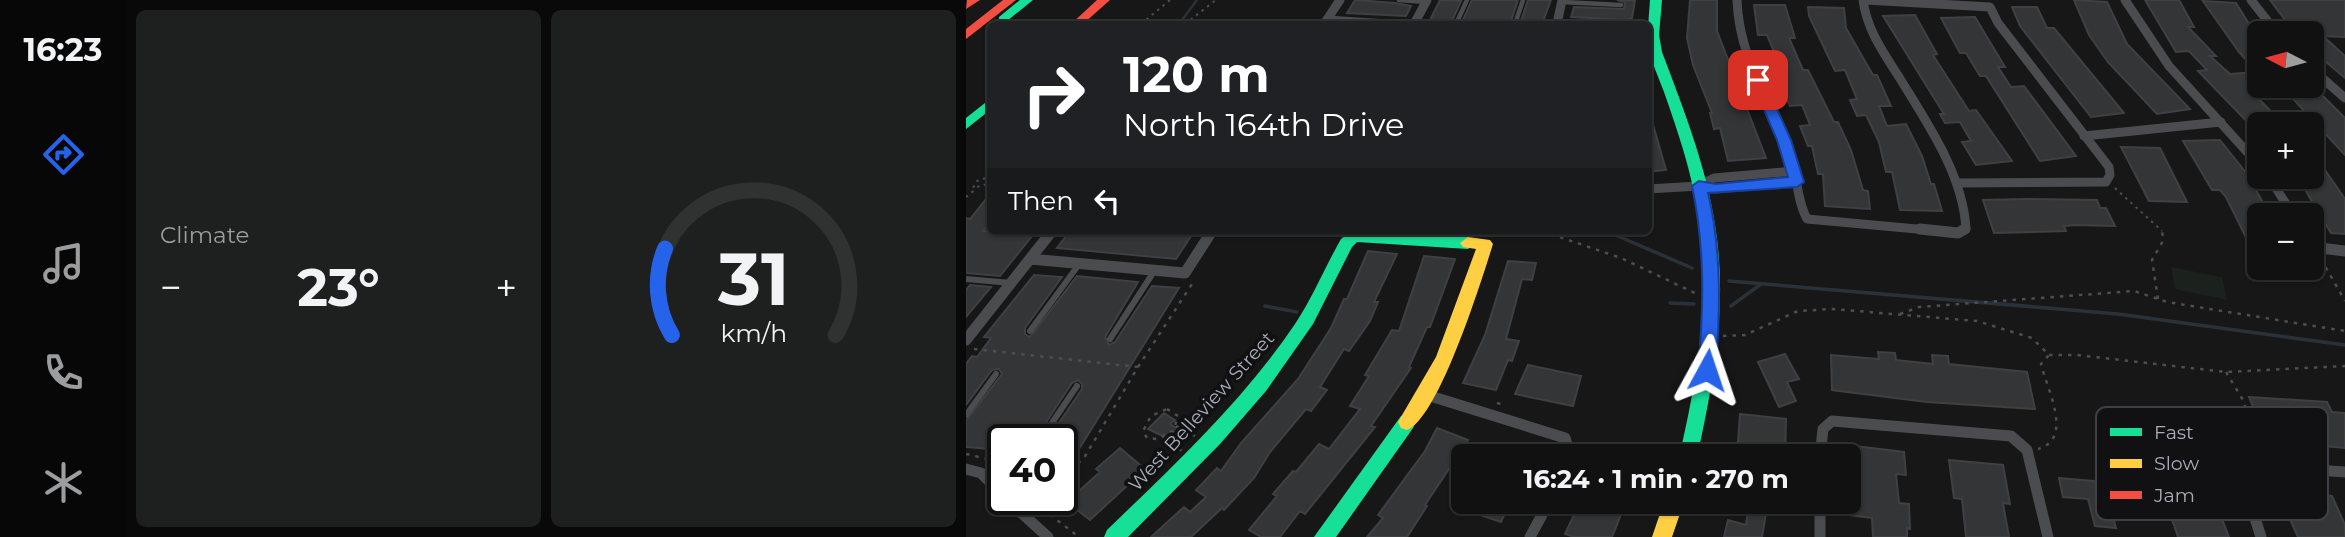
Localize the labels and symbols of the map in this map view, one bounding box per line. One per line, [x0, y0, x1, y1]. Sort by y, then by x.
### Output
north arrow [2247, 21, 2324, 98]
pin [1728, 50, 1788, 110]
street label: West Belleview Street [1124, 327, 1279, 496]
position arrow [1670, 333, 1744, 407]
legend [2096, 407, 2328, 520]
text: Fast [2154, 421, 2194, 444]
speed limit sign: 40 [987, 424, 1078, 515]
text: Slow [2154, 452, 2199, 475]
text: Jam [2153, 484, 2195, 507]

